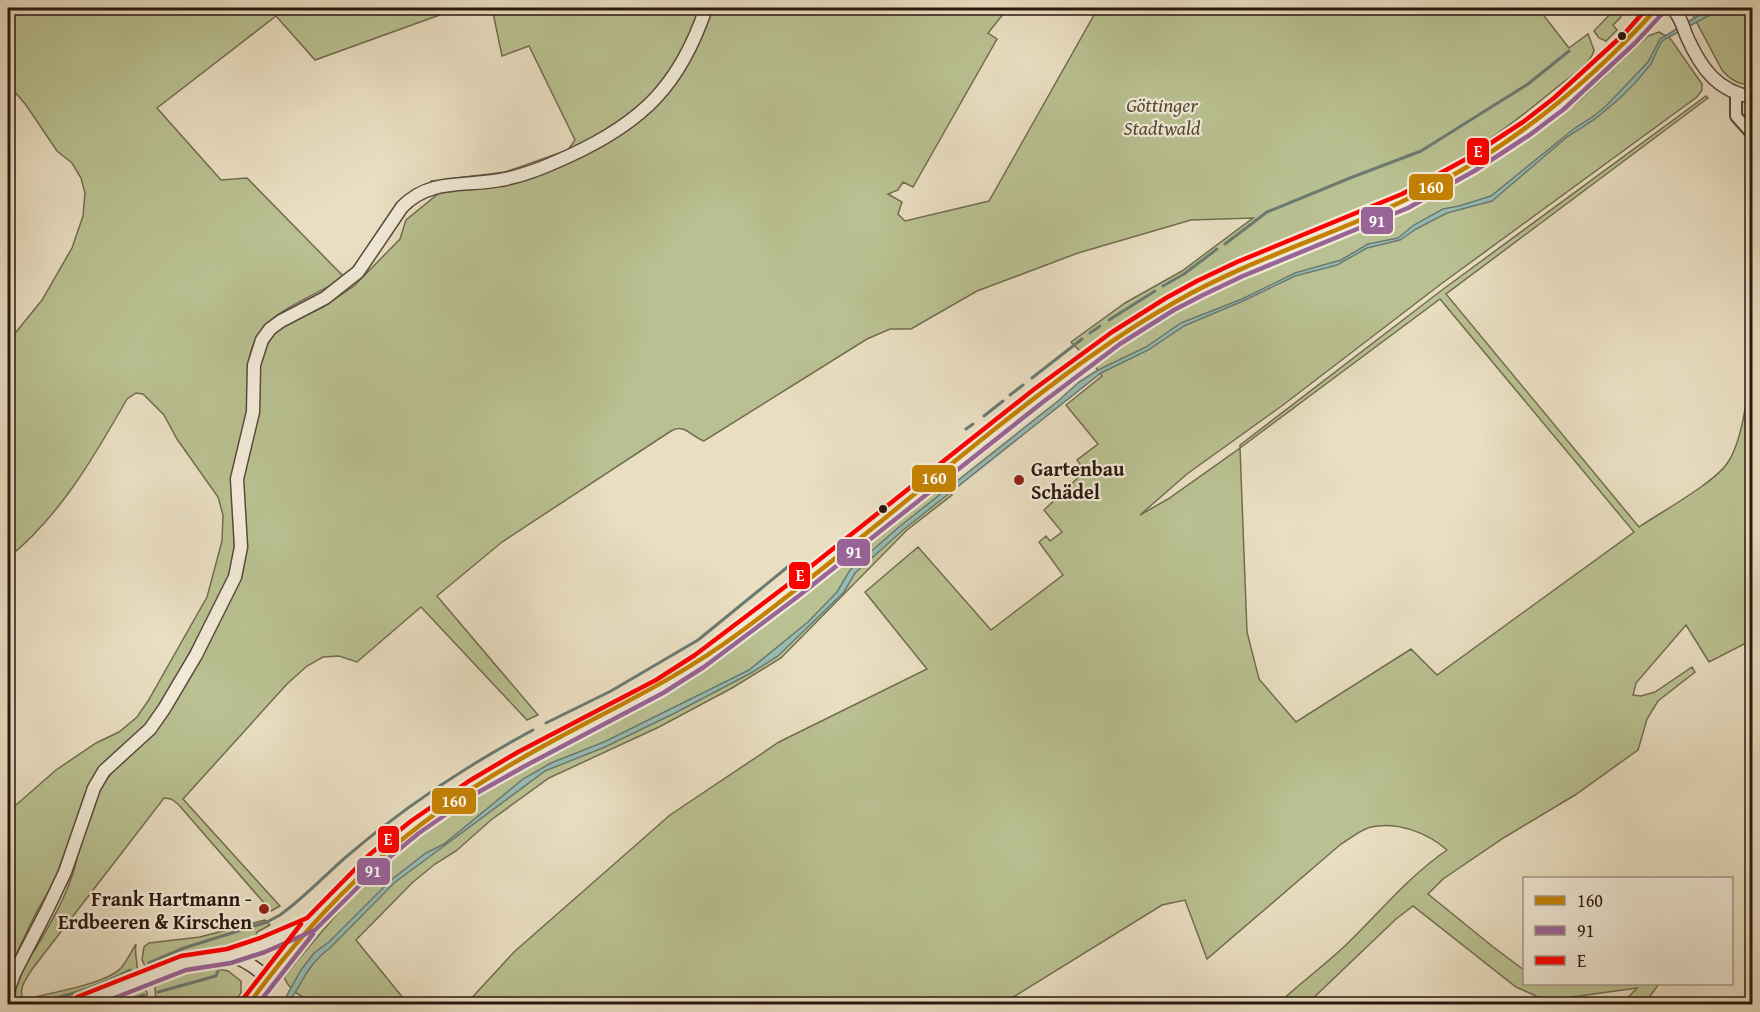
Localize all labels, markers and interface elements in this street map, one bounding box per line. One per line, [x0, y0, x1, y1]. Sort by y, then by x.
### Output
unlabelled marker [1616, 30, 1628, 42]
park label: Göttinger Stadtwald [1123, 90, 1201, 142]
line badge: E [1466, 137, 1490, 166]
text: E [1474, 139, 1483, 163]
line badge: 160 [1408, 173, 1454, 201]
text: 160 [1419, 175, 1443, 199]
line badge: 91 [1360, 206, 1394, 235]
text: 91 [1369, 209, 1385, 233]
place label: Gartenbau Schädel [1031, 454, 1125, 506]
line badge: 160 [911, 464, 957, 493]
text: 160 [922, 466, 946, 490]
marker: Gartenbau Schädel [1012, 473, 1026, 487]
unlabelled marker [877, 503, 889, 515]
line badge: 91 [836, 538, 871, 567]
text: 91 [846, 540, 862, 564]
line badge: E [788, 561, 811, 590]
text: E [796, 563, 805, 587]
line badge: 160 [431, 787, 477, 815]
text: 160 [442, 789, 466, 813]
line badge: E [377, 825, 400, 854]
text: E [384, 827, 393, 851]
line badge: 91 [356, 857, 391, 886]
text: 91 [365, 859, 381, 883]
legend [1523, 877, 1733, 985]
place label: Frank Hartmann - Erdbeeren & Kirschen [58, 884, 252, 936]
text: 160 [1577, 887, 1603, 914]
marker: Frank Hartmann - Erdbeeren & Kirschen [257, 902, 271, 916]
text: 91 [1577, 917, 1594, 944]
text: E [1577, 947, 1586, 974]

